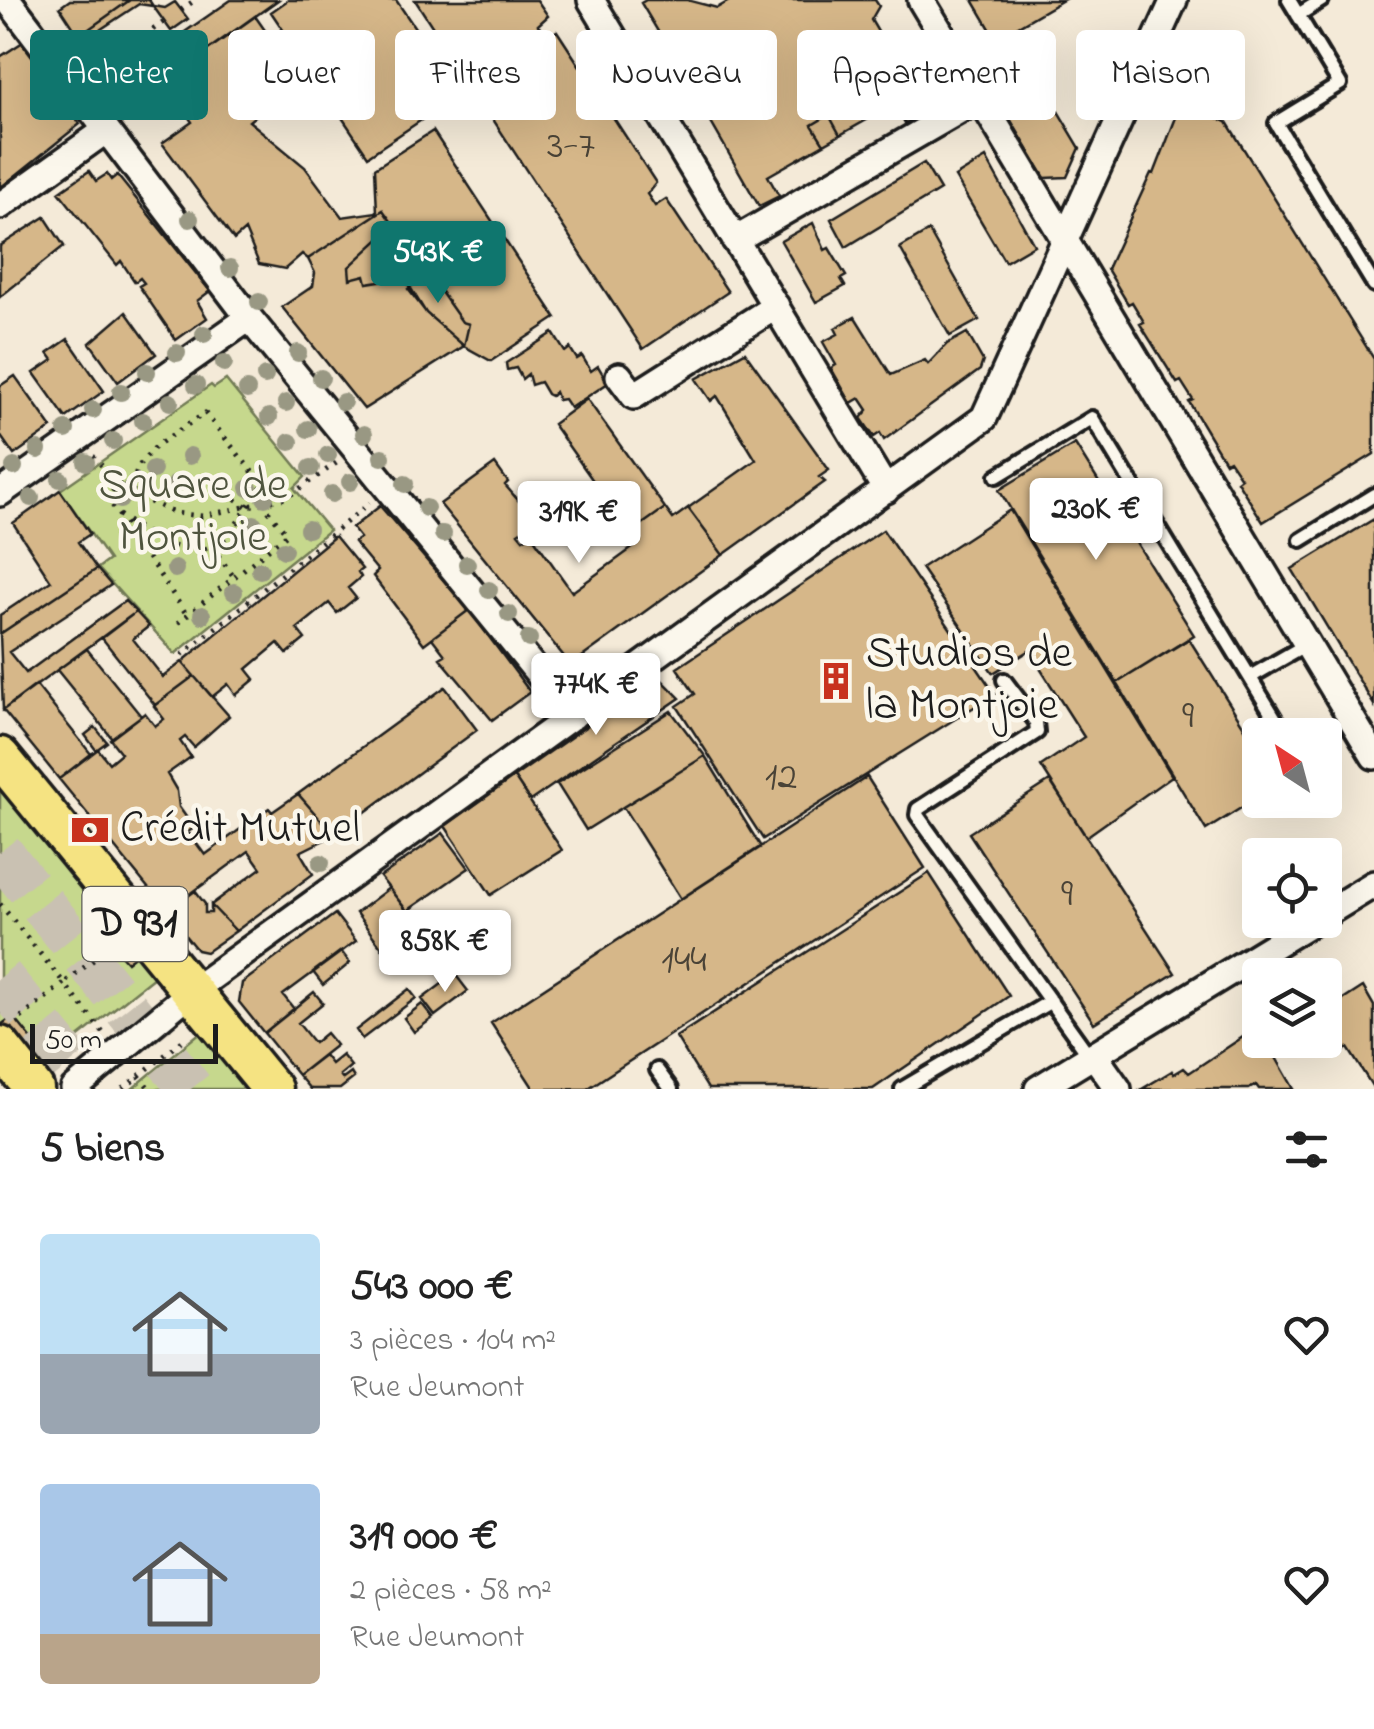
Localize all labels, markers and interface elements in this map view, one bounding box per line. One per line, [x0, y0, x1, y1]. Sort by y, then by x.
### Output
chip: Acheter [30, 30, 208, 120]
chip: Louer [228, 30, 375, 120]
chip: Filtres [395, 30, 556, 120]
chip: Nouveau [576, 30, 777, 120]
chip: Appartement [797, 30, 1056, 120]
chip: Maison [1076, 30, 1245, 120]
house number: 3-7 [547, 118, 595, 177]
pin: 543K € [357, 221, 519, 306]
text: 543K € [393, 230, 483, 277]
park label: Square de Montjoie [99, 454, 288, 572]
pin: 230K € [1015, 478, 1177, 563]
pin: 319K € [498, 481, 660, 566]
text: 230K € [1052, 487, 1140, 534]
text: 319K € [540, 490, 618, 537]
place label: Studios de la Montjoie [866, 622, 1073, 740]
pin: 774K € [515, 653, 677, 738]
building icon: Studios de la Montjoie [815, 660, 857, 702]
text: 774K € [553, 662, 639, 709]
house number: 9 [1182, 688, 1194, 747]
north arrow [1242, 718, 1342, 818]
map controls [1242, 718, 1342, 1058]
house number: 12 [765, 749, 797, 808]
place label: Crédit Mutuel [120, 797, 360, 863]
bank icon: Crédit Mutuel [69, 809, 111, 851]
button: locate [1242, 838, 1342, 938]
house number: 9 [1061, 866, 1073, 925]
road number: D 931 [82, 887, 188, 961]
pin: 858K € [364, 910, 526, 995]
text: 858K € [401, 919, 489, 966]
house number: 144 [661, 932, 707, 991]
button: layers [1242, 958, 1342, 1058]
scale bar [30, 1019, 218, 1064]
text: 50 m [45, 1021, 102, 1062]
text: 5 biens [40, 1119, 165, 1180]
icon: filters [1279, 1122, 1334, 1177]
text: 543 000 € [350, 1257, 513, 1318]
icon: home [120, 1274, 240, 1394]
icon: heart [1279, 1307, 1334, 1362]
text: 3 pièces · 104 m² [350, 1318, 556, 1365]
text: Rue Jeumont [350, 1365, 524, 1412]
text: 319 000 € [350, 1507, 498, 1568]
icon: home [120, 1524, 240, 1644]
icon: heart [1279, 1557, 1334, 1612]
text: 2 pièces · 58 m² [350, 1568, 552, 1615]
text: Rue Jeumont [350, 1615, 524, 1662]

